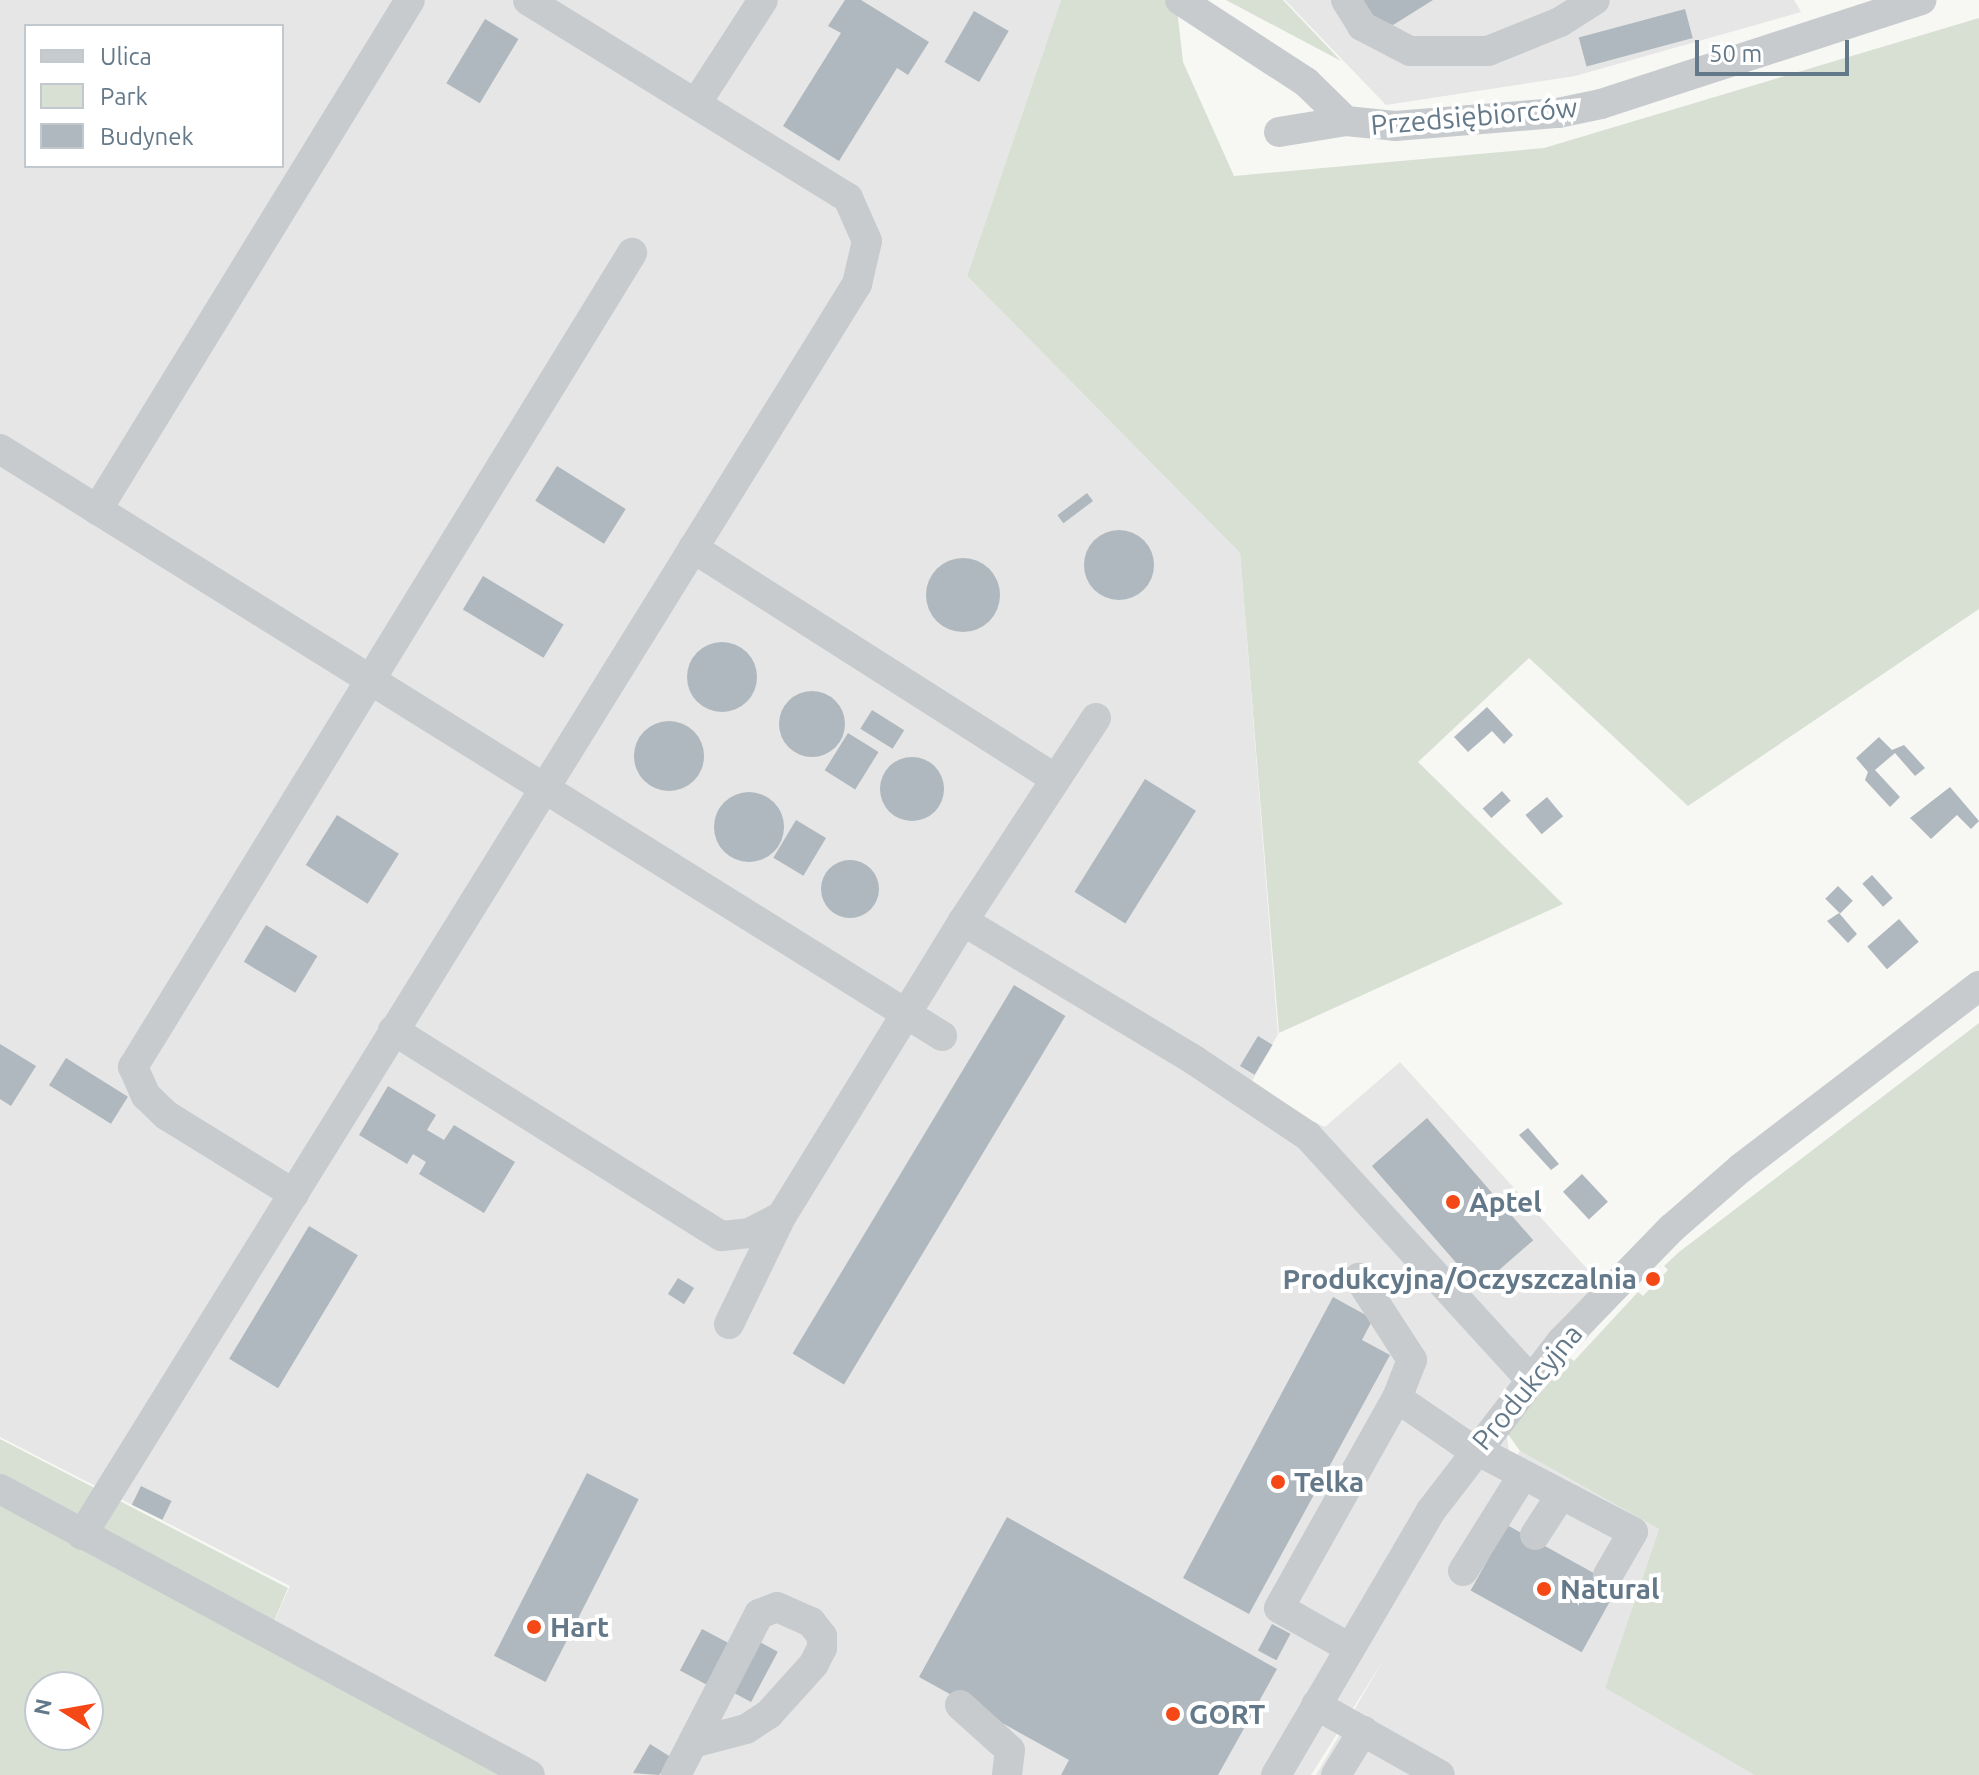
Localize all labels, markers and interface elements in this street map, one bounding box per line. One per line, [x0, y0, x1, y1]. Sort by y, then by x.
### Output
legend [24, 24, 284, 168]
scale bar [1699, 24, 1853, 74]
text: 50 m [1709, 40, 1762, 67]
text: Ulica [100, 43, 152, 70]
text: Park [100, 83, 148, 110]
street label: Przedsiębiorców [1369, 90, 1579, 142]
text: Budynek [100, 123, 194, 150]
place label: Aptel [1469, 1185, 1542, 1219]
marker: Aptel [1444, 1193, 1462, 1211]
place label: Produkcyjna/Oczyszczalnia [1282, 1262, 1637, 1296]
marker: Produkcyjna/Oczyszczalnia [1644, 1270, 1662, 1288]
street label: Produkcyjna [1465, 1317, 1589, 1457]
place label: Telka [1294, 1465, 1364, 1499]
marker: Telka [1269, 1473, 1287, 1491]
place label: Natural [1560, 1572, 1660, 1606]
marker: Natural [1535, 1580, 1553, 1598]
place label: Hart [550, 1610, 609, 1644]
marker: Hart [525, 1618, 543, 1636]
north arrow [24, 1671, 104, 1751]
text: N [28, 1696, 56, 1717]
place label: GORT [1189, 1697, 1265, 1731]
marker: GORT [1164, 1705, 1182, 1723]

